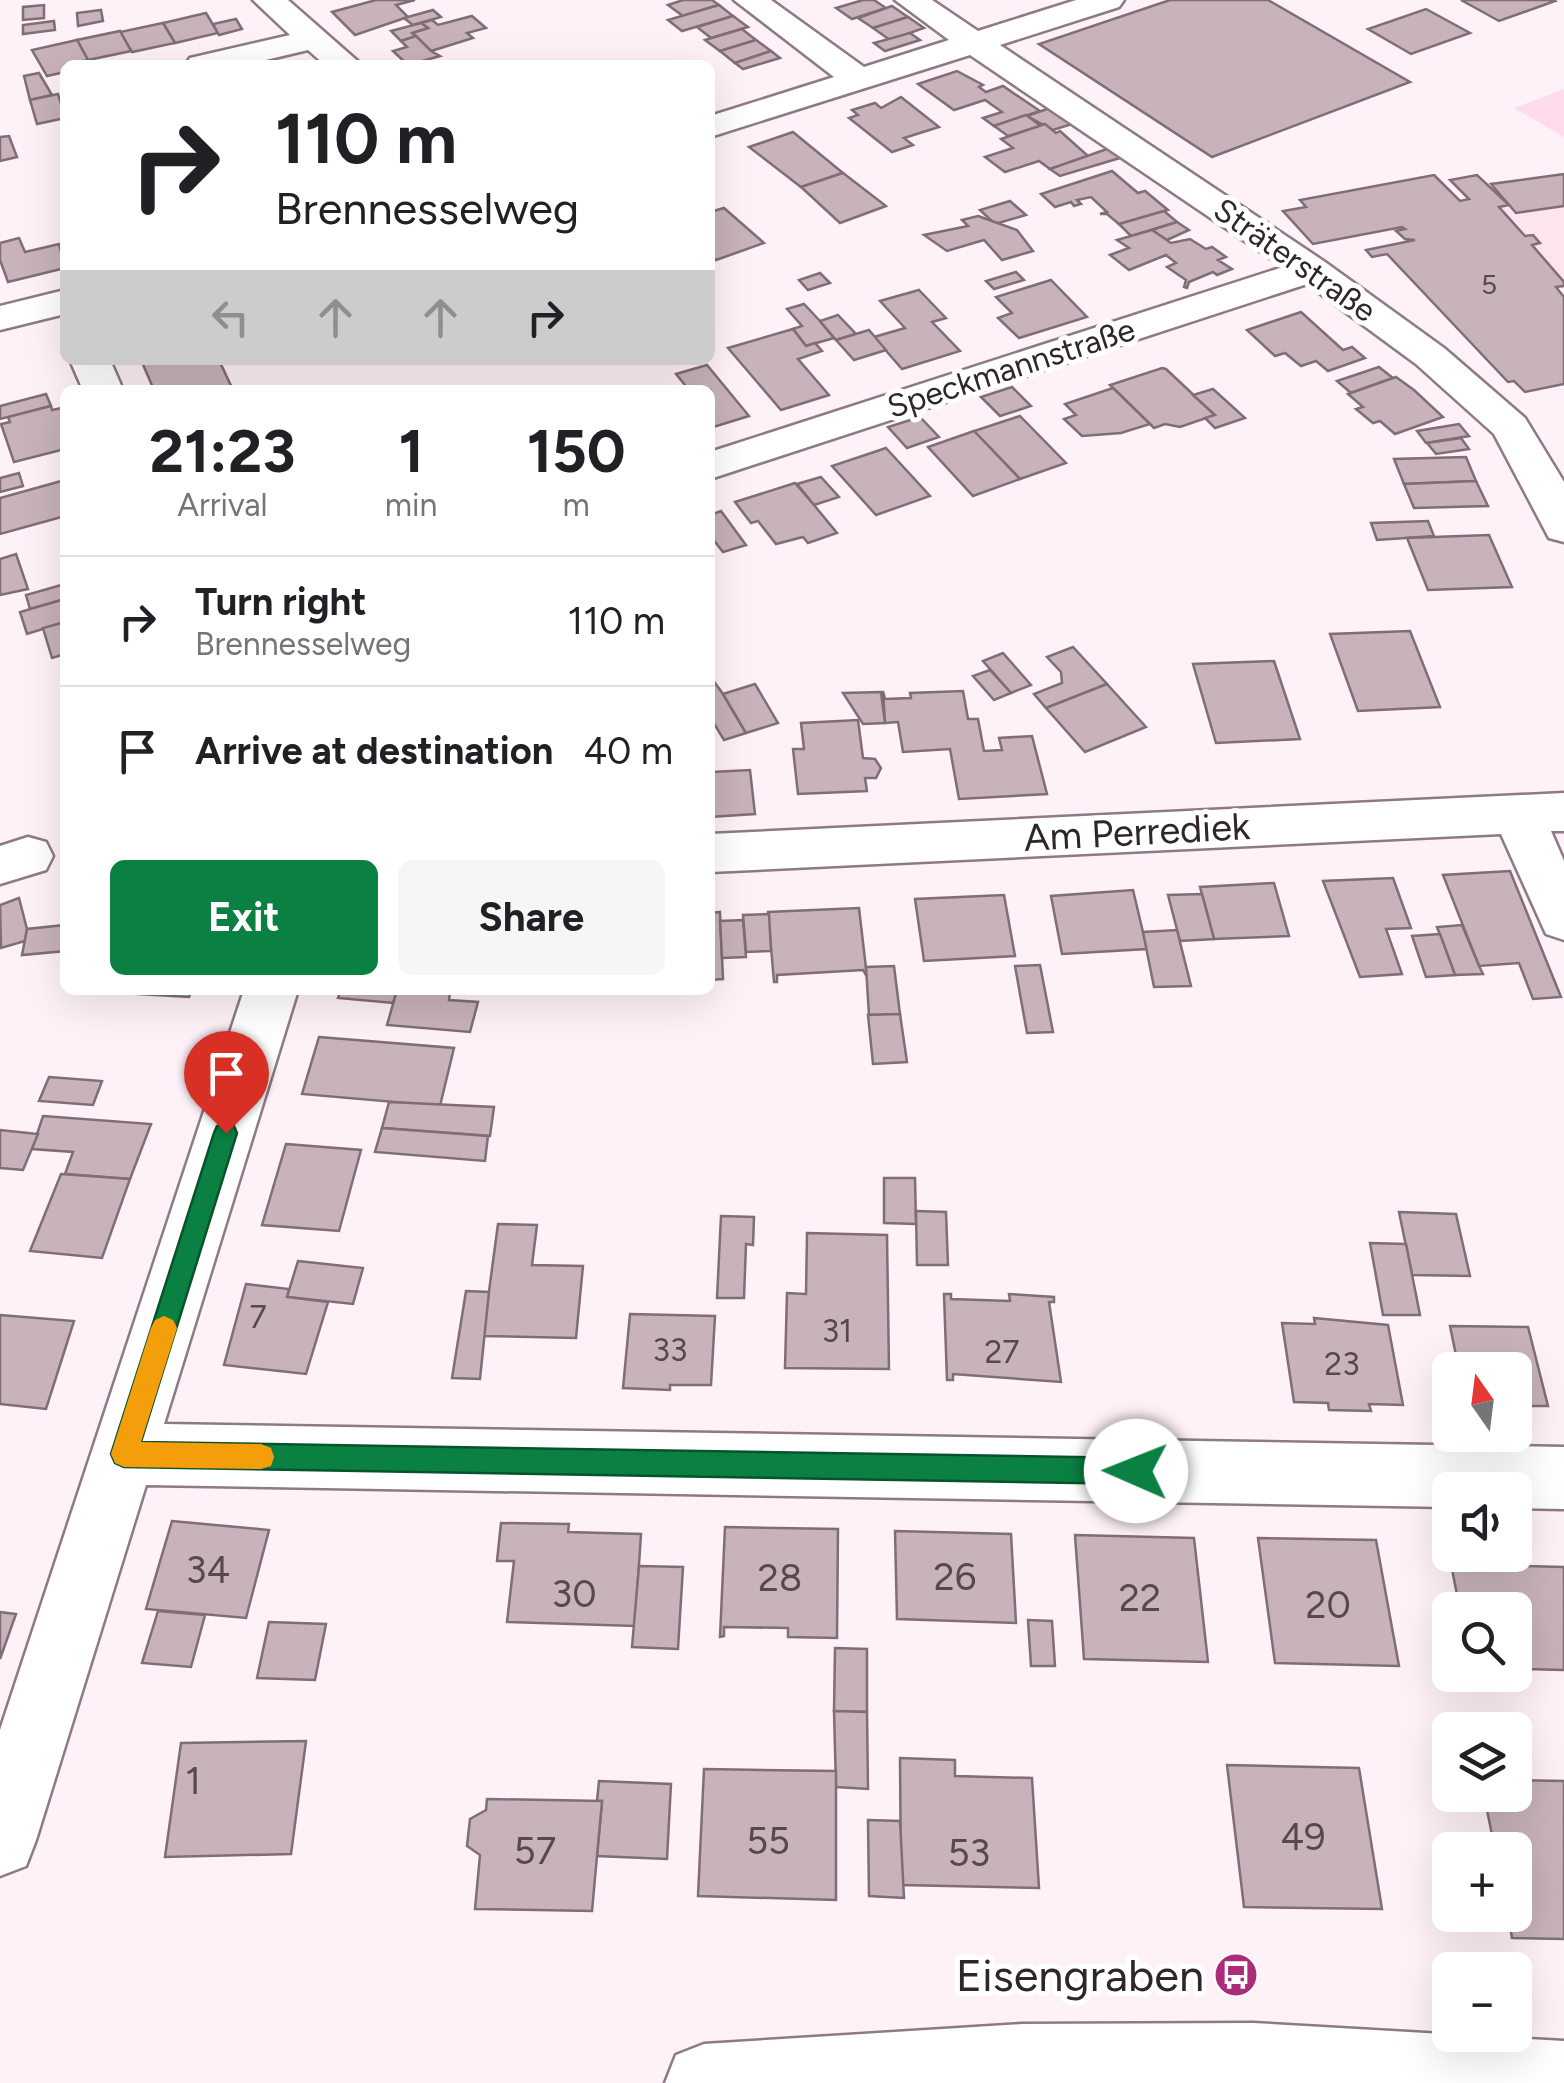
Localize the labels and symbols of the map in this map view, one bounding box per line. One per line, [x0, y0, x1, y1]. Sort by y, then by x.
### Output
street label: Sträterstraße [1207, 190, 1383, 330]
house number: 5 [1481, 267, 1497, 301]
street label: Speckmannstraße [883, 310, 1139, 426]
street label: Am Perrediek [1023, 803, 1252, 861]
pin [184, 1031, 269, 1134]
house number: 7 [249, 1298, 267, 1336]
house number: 31 [822, 1312, 852, 1350]
house number: 33 [653, 1331, 687, 1369]
house number: 27 [984, 1333, 1020, 1371]
house number: 23 [1324, 1345, 1360, 1383]
north arrow [1432, 1352, 1532, 1452]
position arrow [1084, 1419, 1188, 1523]
house number: 34 [186, 1547, 230, 1593]
house number: 26 [934, 1554, 976, 1600]
house number: 28 [758, 1555, 802, 1601]
house number: 30 [551, 1571, 597, 1617]
house number: 22 [1119, 1575, 1161, 1621]
house number: 20 [1305, 1582, 1351, 1628]
house number: 1 [185, 1758, 201, 1804]
house number: 49 [1280, 1814, 1326, 1860]
house number: 55 [746, 1818, 790, 1864]
house number: 57 [514, 1828, 556, 1874]
house number: 53 [948, 1830, 990, 1876]
place label: Eisengraben [956, 1948, 1204, 2002]
bus stop icon: Eisengraben [1213, 1952, 1259, 1998]

